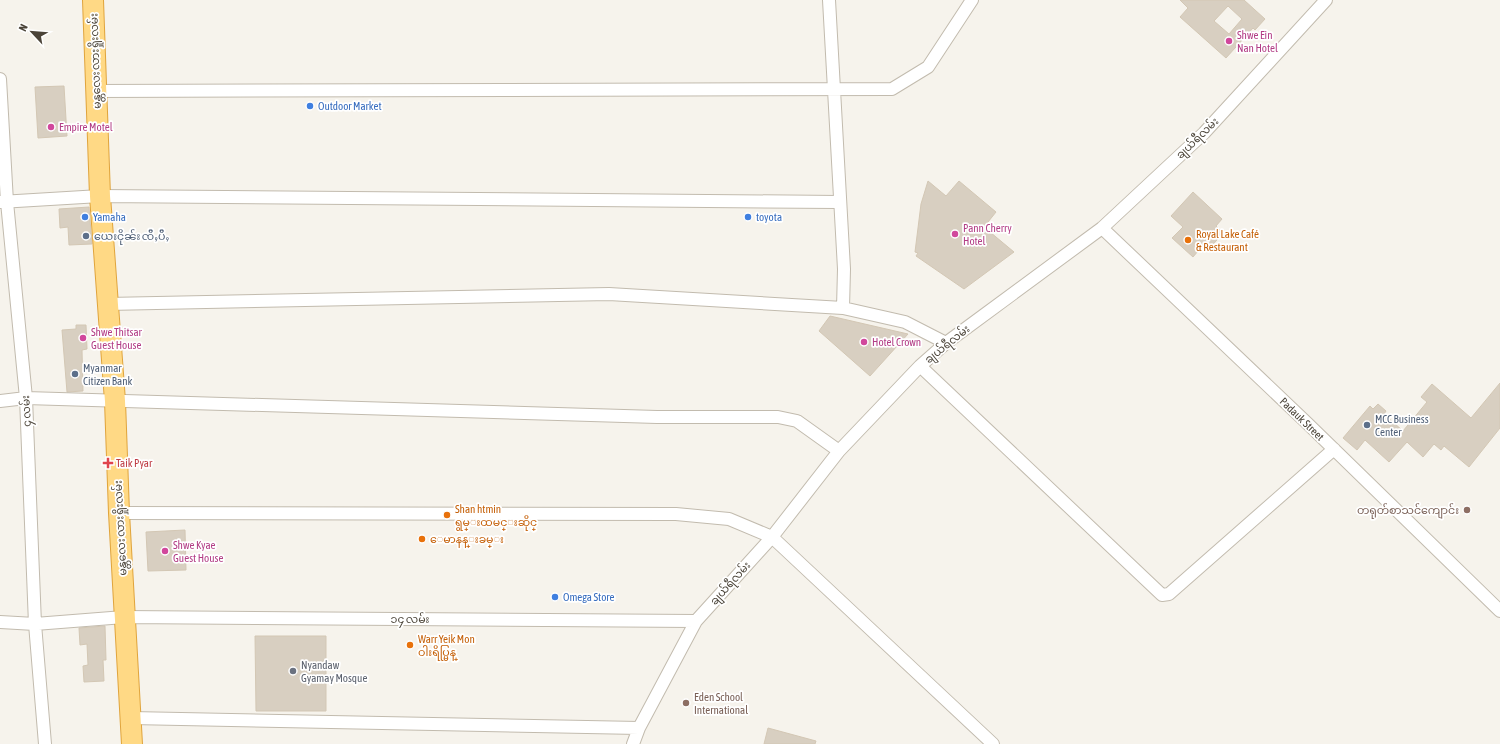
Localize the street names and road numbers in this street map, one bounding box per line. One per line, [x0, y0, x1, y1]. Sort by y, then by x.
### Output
street label: မန္တလေး လားရှိုးလမ်း [86, 13, 106, 109]
street label: ချယ်ရီလမ်း [1173, 114, 1223, 163]
street label: ချယ်ရီလမ်း [922, 321, 974, 368]
street label: ၄ လမ်း [18, 394, 36, 427]
street label: Padauk Street [1278, 395, 1326, 443]
street label: မန္တလေး လားရှိုးလမ်း [110, 480, 131, 576]
street label: ချယ်ရီလမ်း [707, 558, 755, 609]
street label: ၁၄ လမ်း [391, 612, 430, 628]

